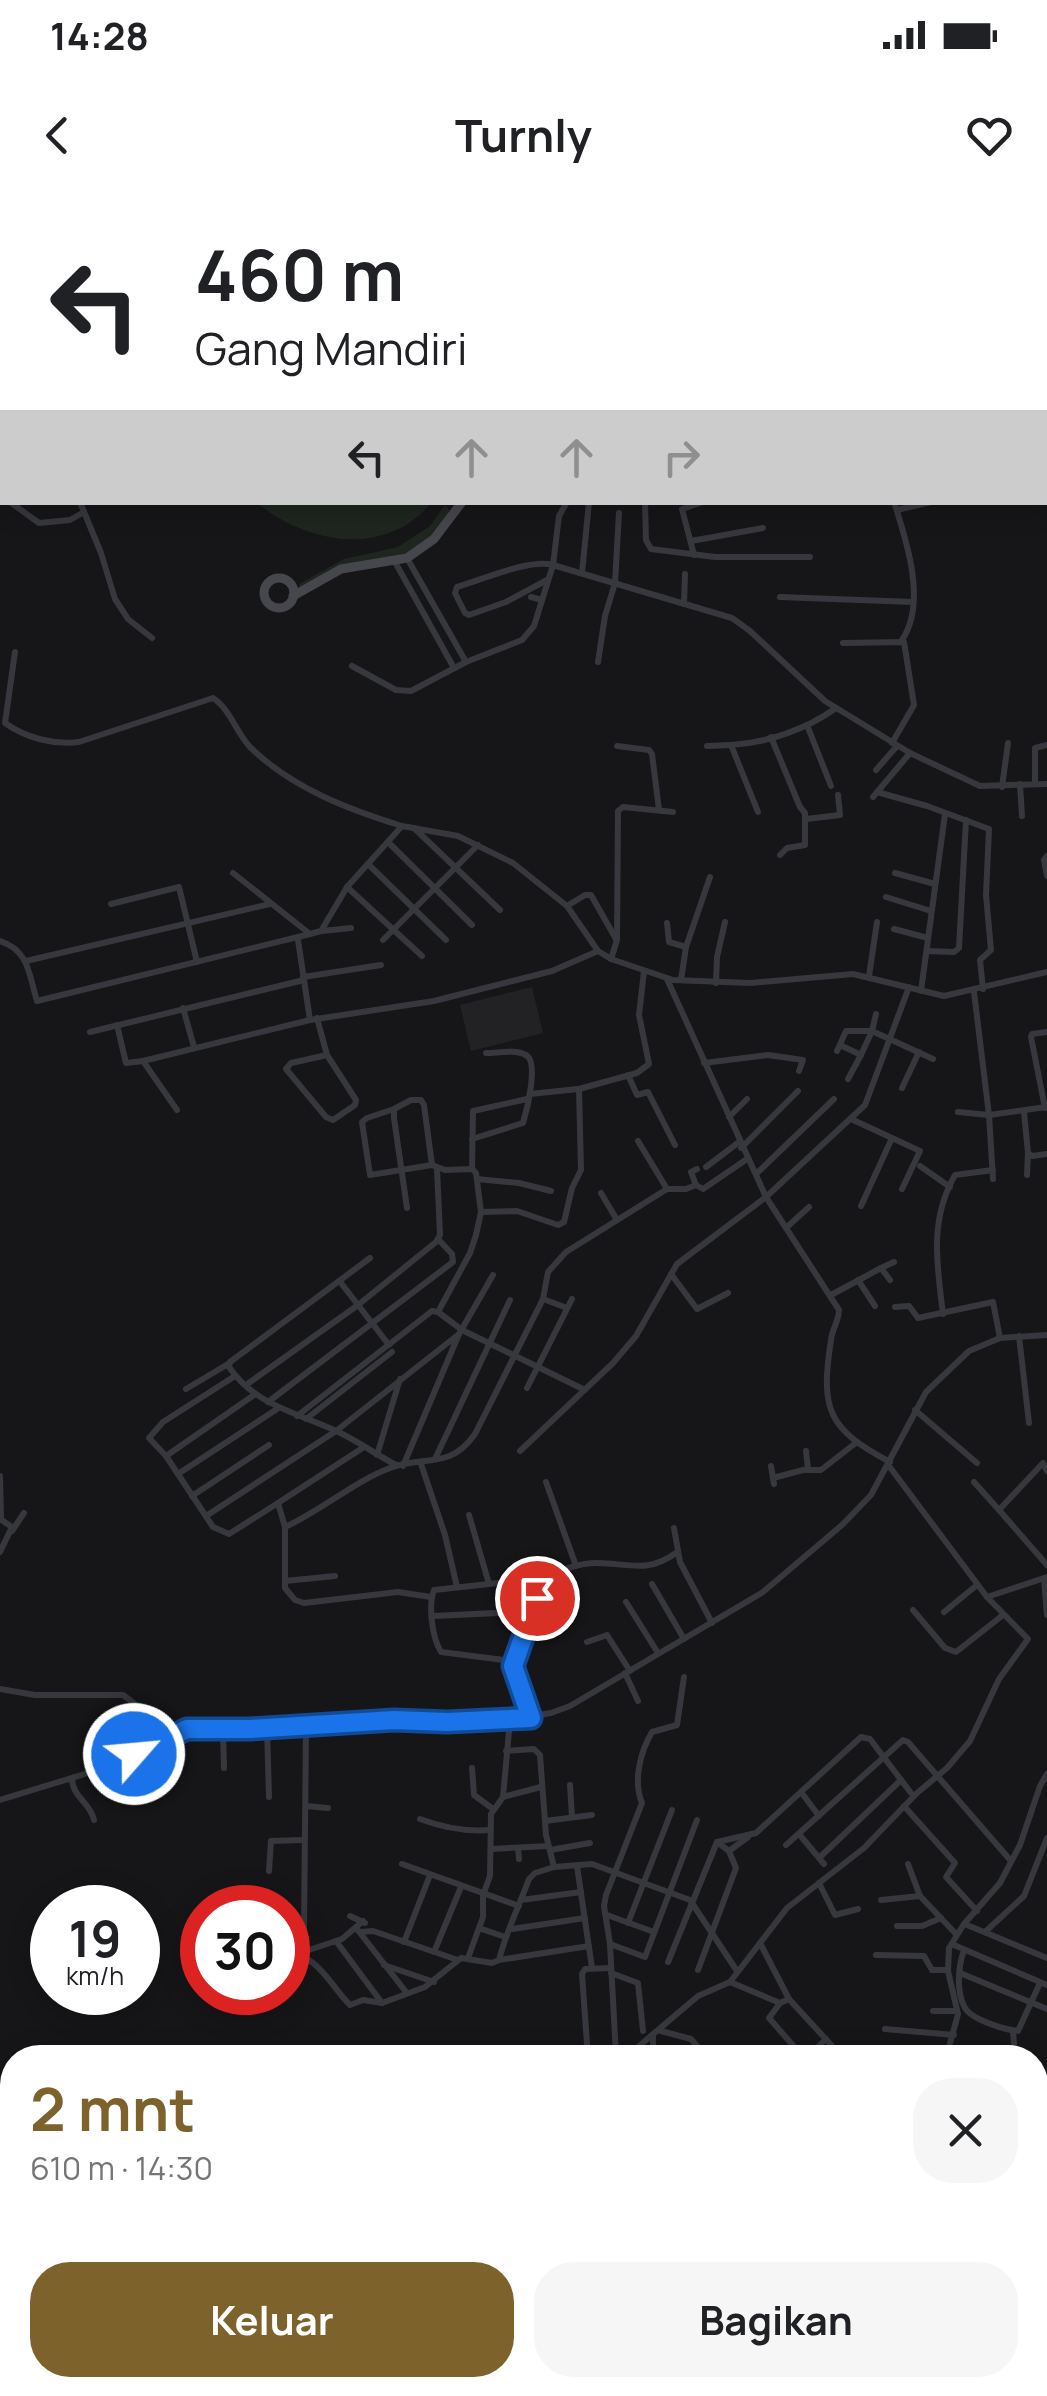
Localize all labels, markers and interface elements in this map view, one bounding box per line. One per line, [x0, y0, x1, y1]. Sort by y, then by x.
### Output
text: 14:28 [50, 9, 149, 61]
text: Turnly [455, 104, 592, 166]
icon: back [30, 108, 85, 163]
icon: heart [962, 108, 1017, 163]
text: 460 m [195, 226, 404, 322]
icon: left [30, 240, 160, 370]
text: Gang Mandiri [195, 317, 467, 379]
icon: left [339, 430, 394, 485]
icon: ahead [444, 430, 499, 485]
icon: ahead [549, 430, 604, 485]
icon: right [654, 430, 709, 485]
pin [495, 1556, 580, 1641]
icon: arrive [510, 1571, 565, 1626]
position arrow [82, 1702, 186, 1806]
speed limit sign: 30 [180, 1885, 310, 2015]
text: 19 [69, 1904, 121, 1972]
text: km/h [66, 1958, 124, 1993]
text: 2 mnt [30, 2067, 195, 2149]
button: close [913, 2078, 1018, 2183]
text: 610 m · 14:30 [30, 2146, 213, 2190]
button: Keluar [30, 2262, 514, 2377]
button: Bagikan [534, 2262, 1018, 2377]

